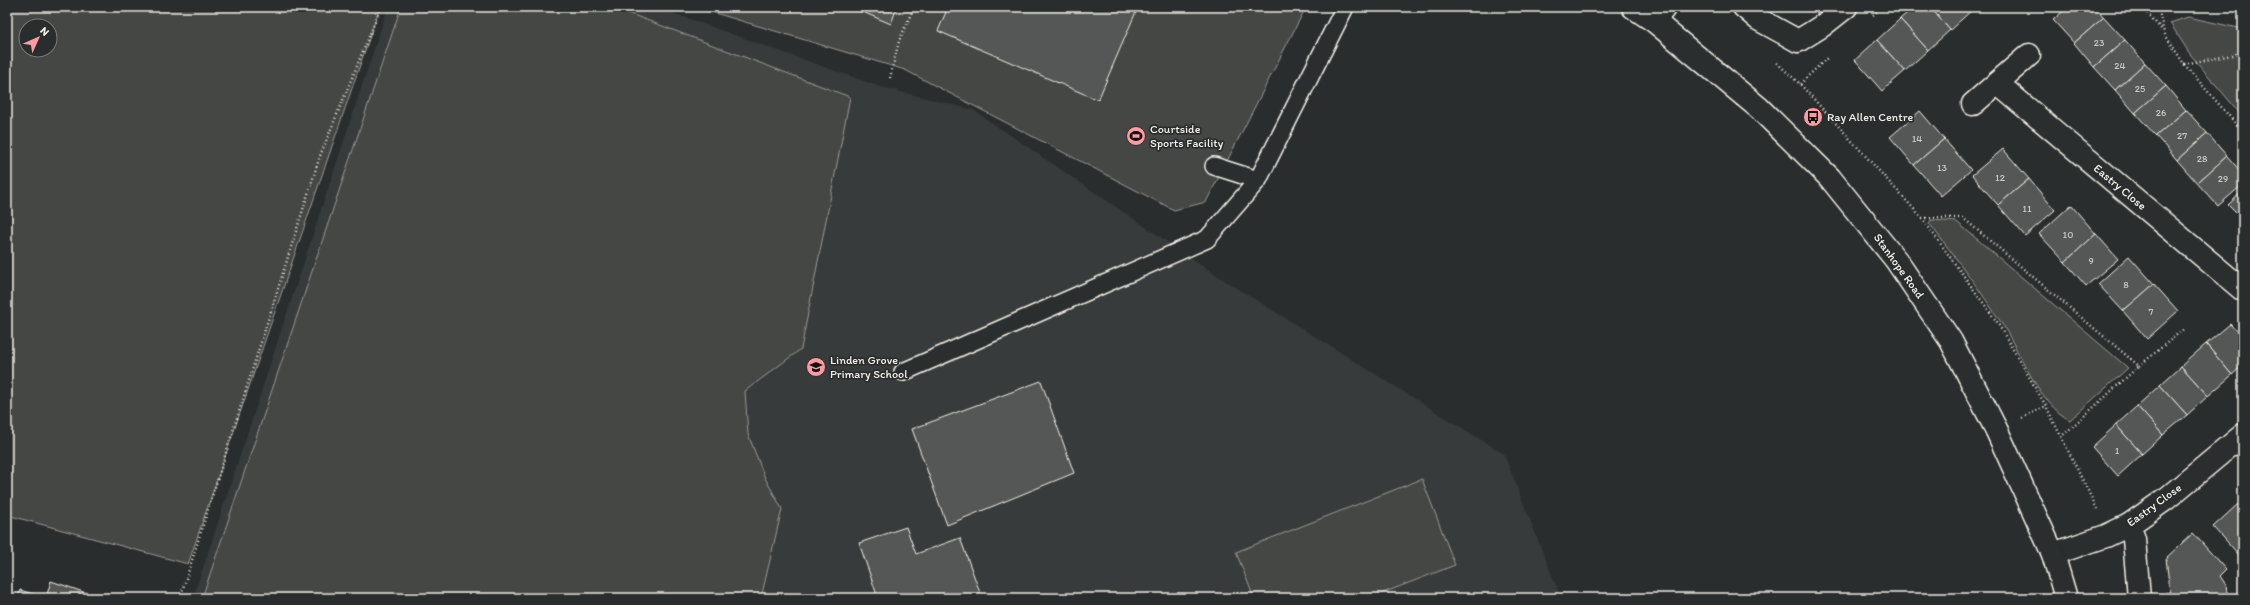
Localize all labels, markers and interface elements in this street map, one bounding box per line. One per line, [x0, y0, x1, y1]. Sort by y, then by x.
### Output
north arrow [18, 18, 58, 58]
text: N [37, 24, 52, 39]
house number: 23 [2094, 36, 2105, 49]
house number: 24 [2114, 59, 2126, 72]
house number: 25 [2135, 82, 2145, 95]
bus stop icon: Ray Allen Centre [1802, 106, 1824, 128]
house number: 26 [2156, 106, 2166, 119]
place label: Ray Allen Centre [1827, 110, 1914, 124]
place label: Courtside Sports Facility [1150, 122, 1224, 150]
sports icon: Courtside Sports Facility [1125, 125, 1147, 147]
house number: 27 [2177, 129, 2187, 142]
house number: 14 [1912, 132, 1922, 145]
house number: 28 [2197, 152, 2208, 165]
house number: 13 [1937, 161, 1948, 174]
street label: Eastry Close [2091, 161, 2149, 213]
house number: 12 [1995, 171, 2006, 184]
house number: 29 [2218, 172, 2228, 185]
house number: 11 [2022, 202, 2032, 215]
house number: 10 [2063, 228, 2073, 241]
street label: Stanhope Road [1871, 231, 1928, 302]
house number: 9 [2088, 254, 2094, 267]
house number: 8 [2123, 278, 2129, 291]
house number: 7 [2149, 305, 2154, 318]
place label: Linden Grove Primary School [830, 353, 908, 381]
school or university icon: Linden Grove Primary School [805, 356, 827, 378]
house number: 1 [2115, 444, 2120, 457]
street label: Eastry Close [2124, 480, 2184, 530]

